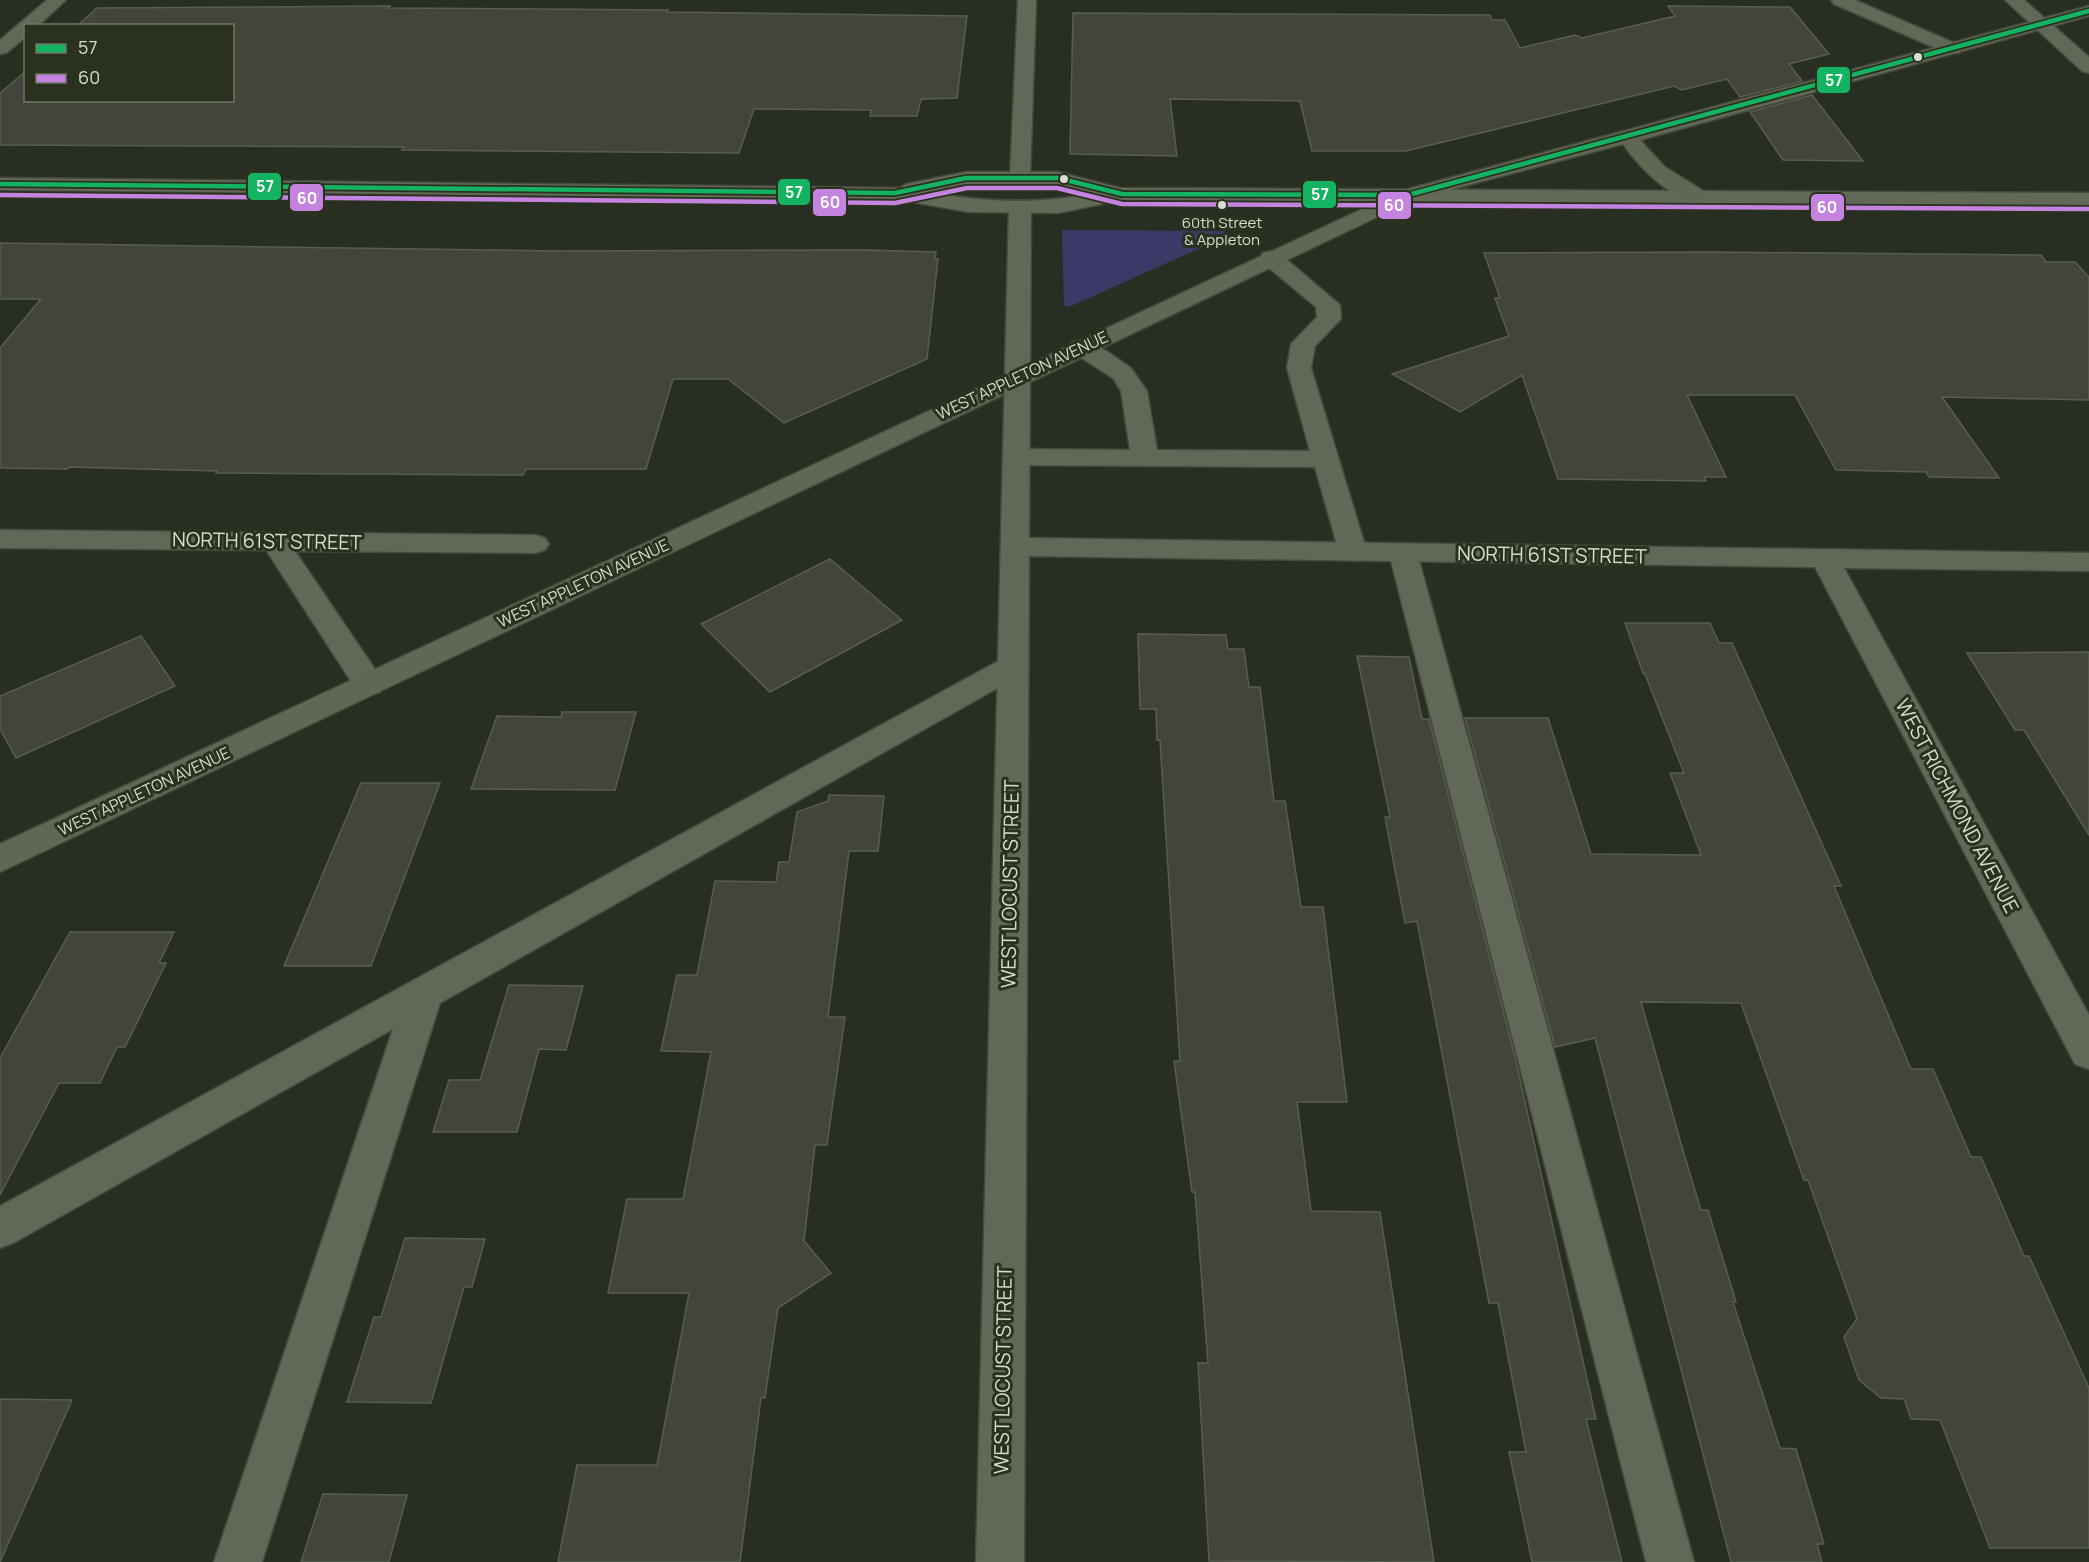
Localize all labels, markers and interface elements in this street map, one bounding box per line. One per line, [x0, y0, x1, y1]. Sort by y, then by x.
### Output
legend [24, 24, 234, 102]
text: 57 [78, 35, 97, 59]
unlabelled marker [1912, 51, 1924, 63]
text: 60 [78, 65, 100, 89]
line badge: 57 [1816, 66, 1851, 94]
text: 57 [1825, 69, 1843, 91]
line badge: 57 [247, 172, 282, 201]
unlabelled marker [1058, 173, 1070, 185]
text: 57 [256, 175, 274, 197]
line badge: 57 [777, 178, 811, 206]
line badge: 57 [1302, 180, 1337, 209]
text: 57 [785, 181, 803, 203]
line badge: 60 [289, 183, 324, 212]
text: 57 [1311, 183, 1329, 205]
text: 60 [297, 187, 317, 209]
line badge: 60 [812, 188, 847, 217]
text: 60 [820, 191, 840, 213]
line badge: 60 [1377, 191, 1412, 220]
line badge: 60 [1810, 193, 1845, 222]
text: 60 [1384, 194, 1404, 216]
text: 60 [1817, 196, 1837, 218]
marker: 60th Street & Appleton [1216, 199, 1228, 211]
place label: 60th Street & Appleton [1182, 212, 1262, 250]
street label: WEST APPLETON AVENUE [933, 326, 1111, 424]
street label: NORTH 61ST STREET [172, 525, 362, 556]
street label: WEST APPLETON AVENUE [494, 534, 672, 632]
street label: NORTH 61ST STREET [1457, 539, 1647, 570]
street label: WEST RICHMOND AVENUE [1889, 694, 2025, 918]
street label: WEST APPLETON AVENUE [55, 742, 233, 840]
street label: WEST LOCUST STREET [994, 779, 1025, 988]
street label: WEST LOCUST STREET [987, 1265, 1018, 1474]

